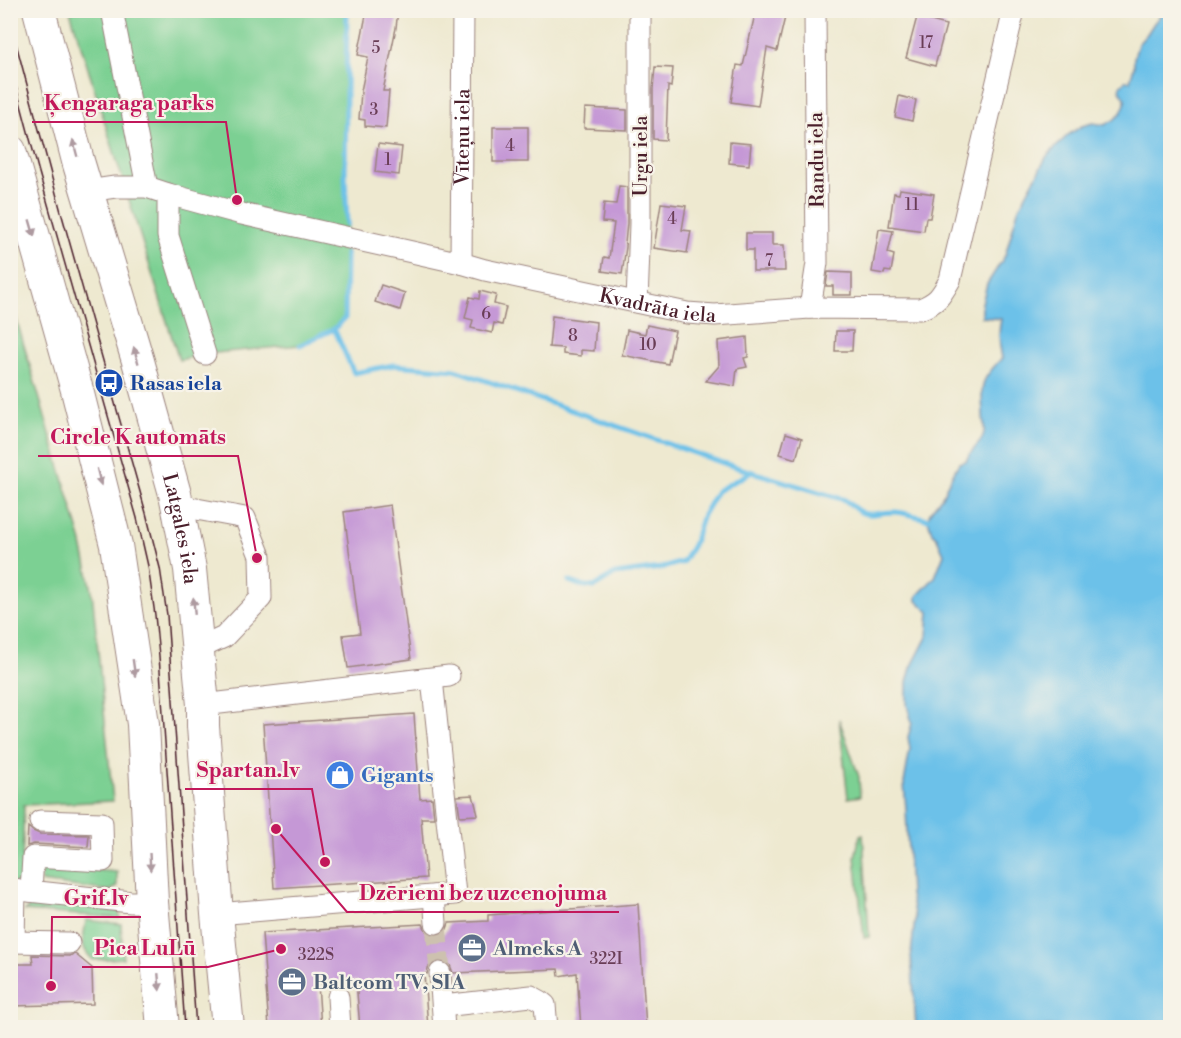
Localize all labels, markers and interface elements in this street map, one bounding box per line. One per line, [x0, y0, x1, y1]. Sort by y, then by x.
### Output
house number: 17 [919, 33, 933, 53]
house number: 5 [372, 38, 381, 58]
callout: Ķengaraga parks [32, 83, 226, 122]
street label: Vīteņu iela [451, 88, 476, 187]
text: Ķengaraga parks [44, 91, 214, 118]
house number: 3 [370, 100, 379, 120]
street label: Randu iela [804, 111, 831, 208]
street label: Urgu iela [629, 114, 654, 197]
house number: 4 [505, 136, 515, 156]
one-way arrow [70, 139, 79, 157]
house number: 1 [385, 150, 392, 170]
house number: 11 [905, 195, 919, 215]
house number: 4 [667, 209, 677, 229]
one-way arrow [27, 218, 37, 237]
house number: 7 [765, 251, 773, 271]
street label: Kvadrāta iela [597, 284, 718, 329]
house number: 6 [481, 304, 491, 324]
house number: 8 [568, 326, 578, 346]
house number: 10 [640, 335, 657, 355]
one-way arrow [131, 346, 140, 364]
bus stop icon: Rasas iela [93, 367, 125, 399]
place label: Rasas iela [130, 372, 222, 397]
callout: Circle K automāts [38, 417, 238, 456]
text: Circle K automāts [50, 425, 226, 451]
one-way arrow [95, 467, 105, 486]
street label: Latgales iela [156, 471, 202, 586]
one-way arrow [189, 596, 199, 615]
one-way arrow [130, 659, 139, 678]
callout: Spartan.lv [185, 750, 312, 789]
text: Spartan.lv [196, 758, 300, 784]
shop icon: Gigants [324, 759, 356, 791]
place label: Gigants [361, 764, 433, 789]
one-way arrow [145, 853, 154, 872]
callout: Dzērieni bez uzcenojuma [347, 873, 619, 912]
callout: Grif.lv [52, 878, 141, 917]
text: Dzērieni bez uzcenojuma [359, 881, 608, 907]
text: Grif.lv [64, 886, 129, 912]
callout: Pica LuLū [82, 928, 208, 967]
office icon: Almeks A [456, 932, 488, 964]
text: Pica LuLū [94, 936, 196, 962]
place label: Almeks A [492, 937, 582, 962]
house number: 322S [298, 945, 334, 965]
house number: 322I [589, 949, 623, 969]
office icon: Baltcom TV, SIA [276, 966, 308, 998]
place label: Baltcom TV, SIA [313, 971, 466, 996]
one-way arrow [154, 972, 164, 991]

